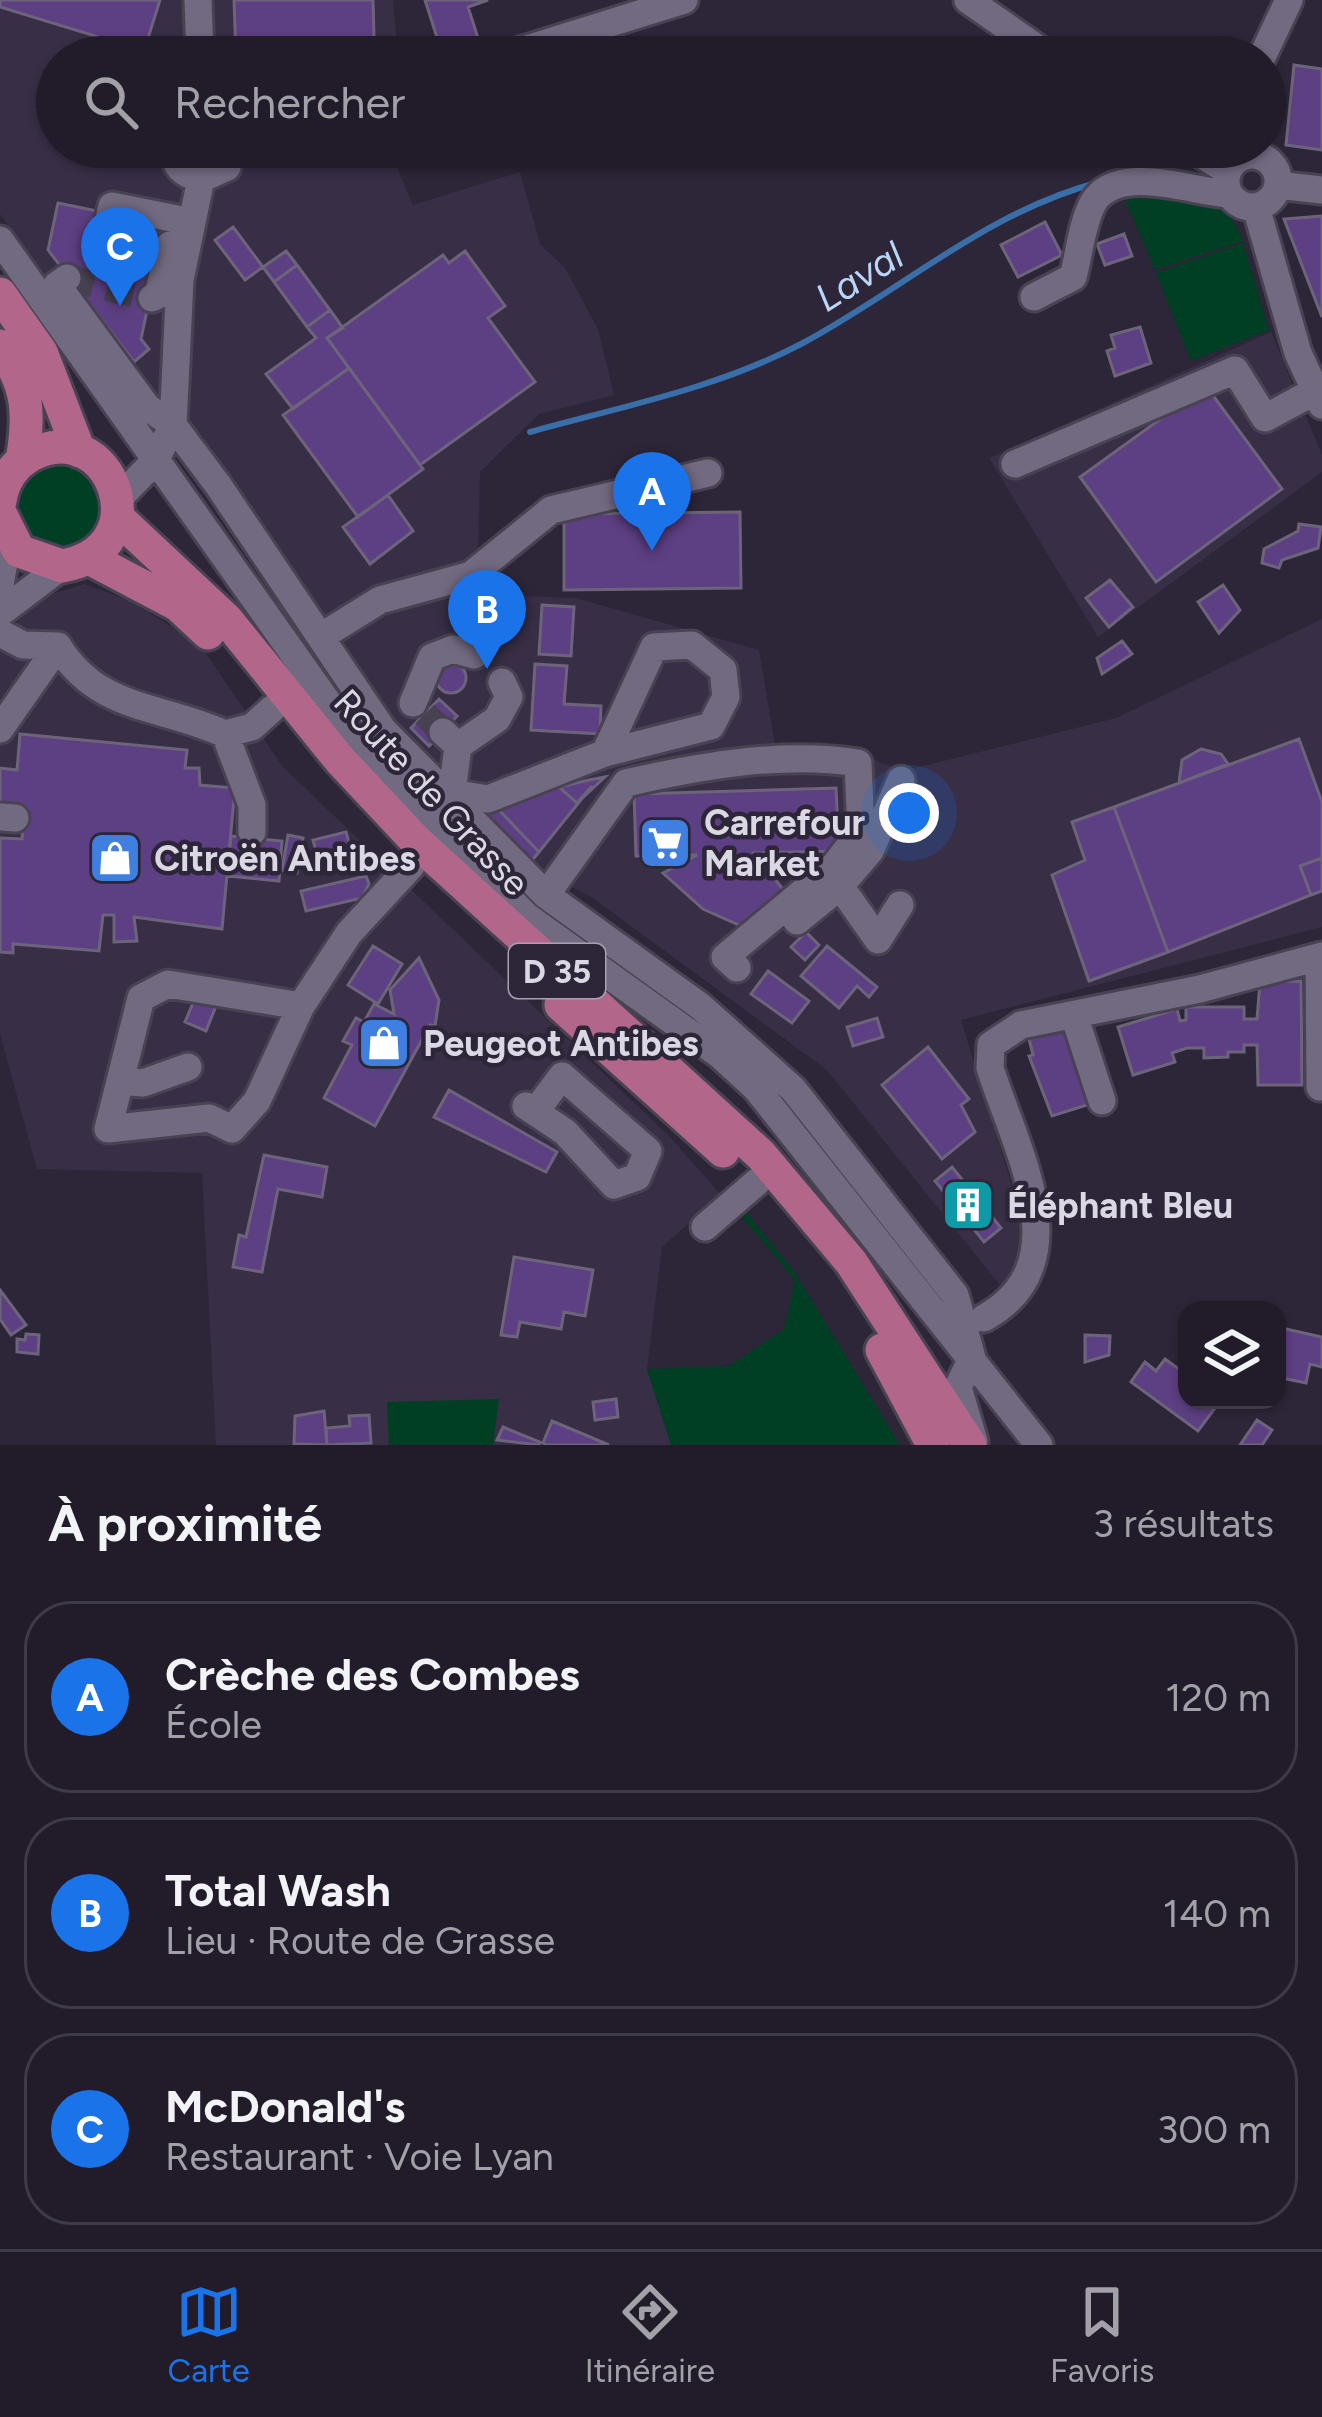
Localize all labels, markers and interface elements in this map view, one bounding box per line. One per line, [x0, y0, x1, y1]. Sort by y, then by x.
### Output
search box [36, 36, 1286, 168]
icon: search [78, 69, 144, 135]
text: Rechercher [174, 75, 405, 129]
pin: C [81, 207, 159, 306]
water label: Laval [807, 231, 912, 321]
pin: A [613, 452, 691, 551]
pin: B [448, 570, 526, 669]
street label: Route de Grasse [325, 680, 538, 904]
your location [879, 783, 939, 843]
place label: Carrefour Market [704, 801, 866, 885]
supermarket icon: Carrefour Market [637, 815, 693, 871]
shop icon: Citroën Antibes [87, 830, 143, 886]
place label: Citroën Antibes [154, 837, 416, 880]
road number: D 35 [509, 944, 605, 998]
shop icon: Peugeot Antibes [356, 1015, 412, 1071]
place label: Peugeot Antibes [423, 1022, 699, 1065]
building icon: Éléphant Bleu [940, 1177, 996, 1233]
place label: Éléphant Bleu [1007, 1184, 1233, 1227]
map controls [1178, 1301, 1286, 1409]
button: layers [1178, 1301, 1286, 1409]
text: À proximité [48, 1493, 322, 1554]
text: 3 résultats [1093, 1500, 1274, 1547]
text: Crèche des Combes [165, 1647, 580, 1701]
text: A [76, 1674, 104, 1721]
text: 120 m [1165, 1674, 1271, 1721]
text: École [165, 1701, 262, 1748]
text: Total Wash [165, 1863, 391, 1917]
text: B [78, 1890, 102, 1937]
text: 140 m [1163, 1890, 1271, 1937]
text: Lieu · Route de Grasse [165, 1917, 555, 1964]
text: McDonald's [165, 2079, 405, 2133]
text: C [76, 2106, 104, 2153]
text: 300 m [1157, 2106, 1271, 2153]
text: Restaurant · Voie Lyan [165, 2133, 554, 2180]
tab: Carte [168, 2279, 250, 2390]
tab: Itinéraire [585, 2279, 715, 2390]
tab: Favoris [1050, 2279, 1154, 2390]

